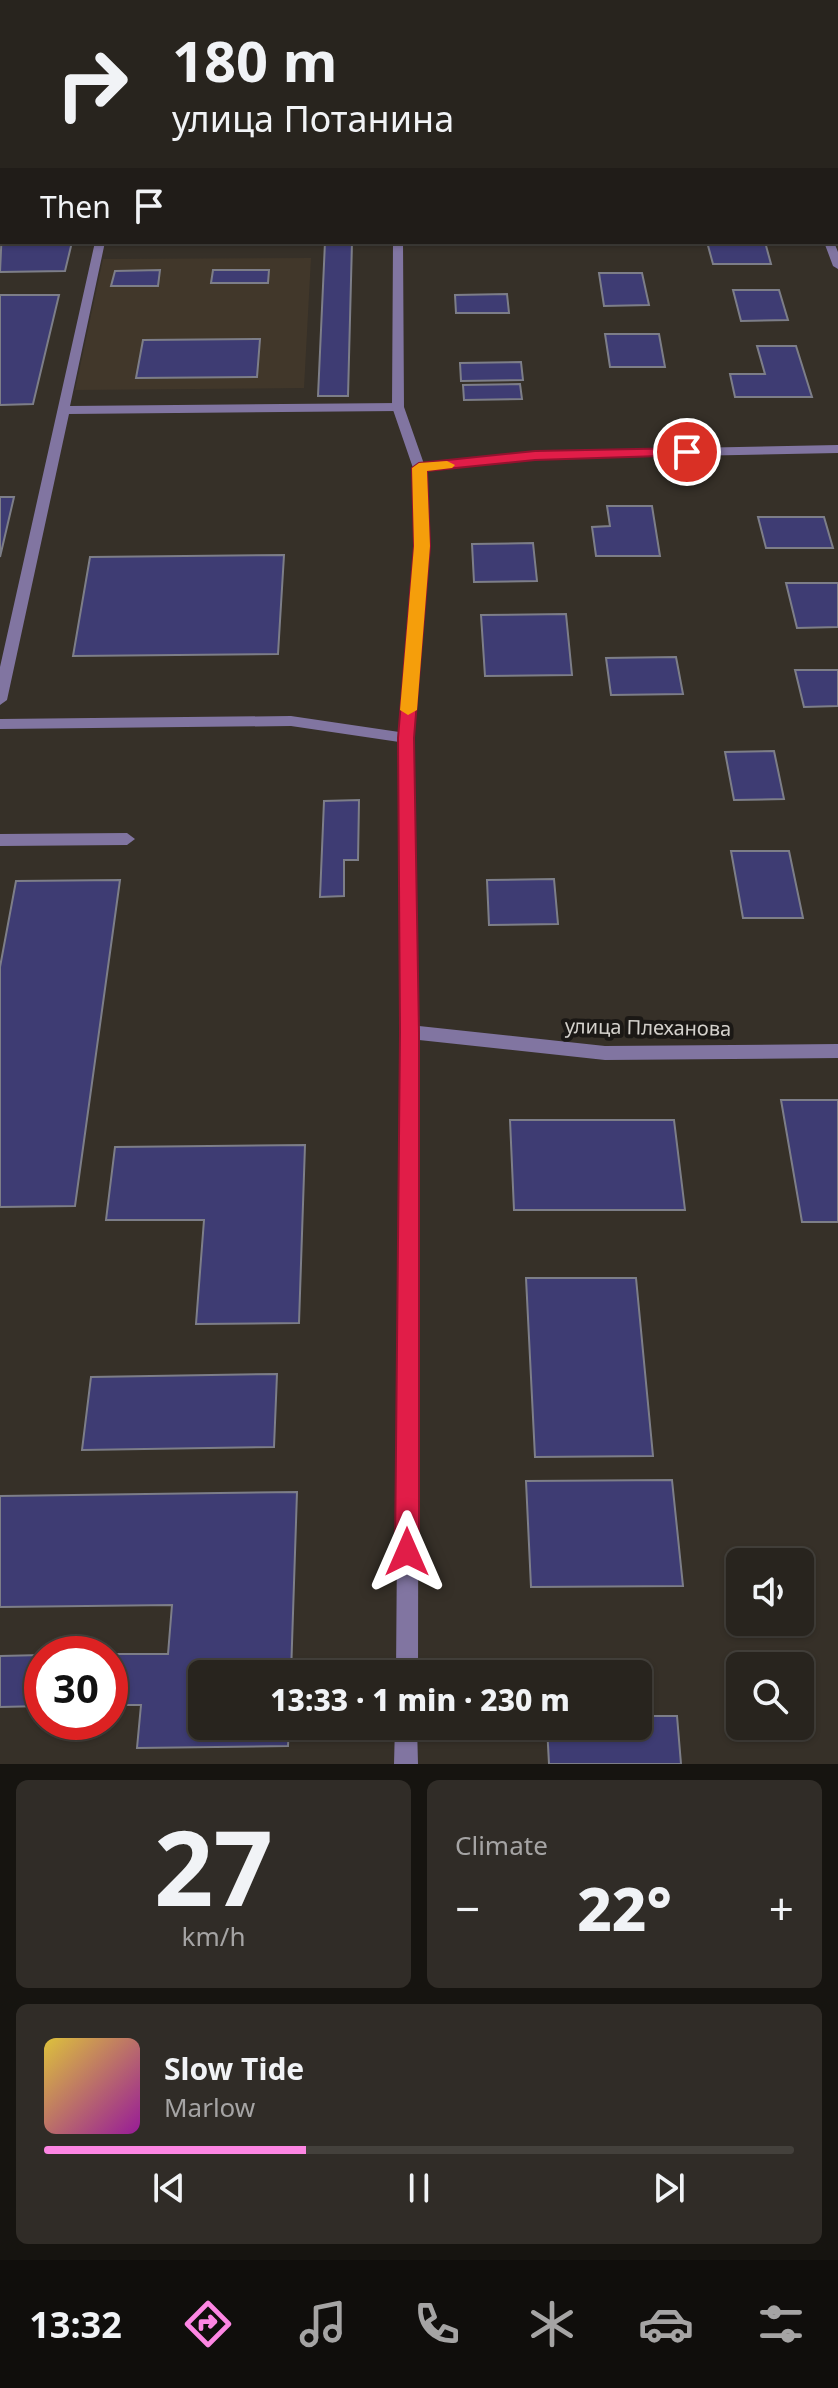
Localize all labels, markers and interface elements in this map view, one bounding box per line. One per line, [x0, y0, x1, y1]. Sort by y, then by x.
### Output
text: 180 m [172, 22, 337, 98]
icon: right [40, 32, 144, 136]
text: улица Потанина [172, 94, 454, 143]
icon: arrive [127, 184, 171, 228]
text: Then [40, 186, 111, 227]
pin [653, 418, 721, 486]
icon: arrive [665, 430, 709, 474]
street label: улица Плеханова [565, 1012, 731, 1042]
position arrow [365, 1510, 449, 1594]
map controls [726, 1548, 814, 1740]
button: sound [726, 1548, 814, 1636]
speed limit sign: 30 [24, 1636, 128, 1740]
button: search [726, 1652, 814, 1740]
text: 13:33 · 1 min · 230 m [270, 1679, 570, 1720]
text: 27 [154, 1795, 273, 1936]
text: Climate [455, 1827, 548, 1863]
text: 22° [577, 1867, 672, 1949]
text: − [455, 1878, 480, 1938]
text: + [769, 1878, 794, 1938]
text: km/h [182, 1918, 245, 1954]
text: Slow Tide [164, 2048, 304, 2089]
text: Marlow [164, 2089, 255, 2125]
icon: previous [147, 2166, 191, 2210]
icon: pause [397, 2166, 441, 2210]
icon: next [647, 2166, 691, 2210]
icon: directions [180, 2296, 236, 2352]
icon: music [295, 2296, 351, 2352]
icon: phone [409, 2296, 465, 2352]
icon: climate [524, 2296, 580, 2352]
icon: car [638, 2296, 694, 2352]
icon: filters [753, 2296, 809, 2352]
text: 13:32 [29, 2300, 122, 2349]

